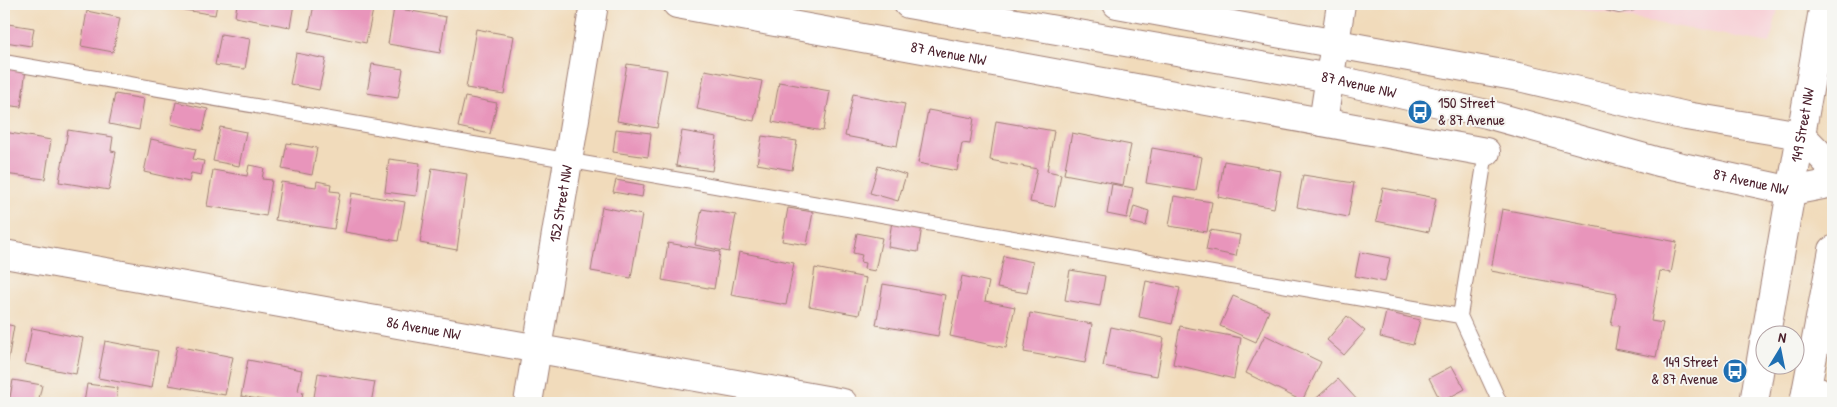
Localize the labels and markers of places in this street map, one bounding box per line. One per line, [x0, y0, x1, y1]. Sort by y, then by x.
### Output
place label: 150 Street & 87 Avenue [1438, 92, 1505, 130]
bus stop icon: 150 Street & 87 Avenue [1407, 99, 1433, 125]
place label: 149 Street & 87 Avenue [1651, 351, 1719, 389]
bus stop icon: 149 Street & 87 Avenue [1722, 358, 1748, 384]

